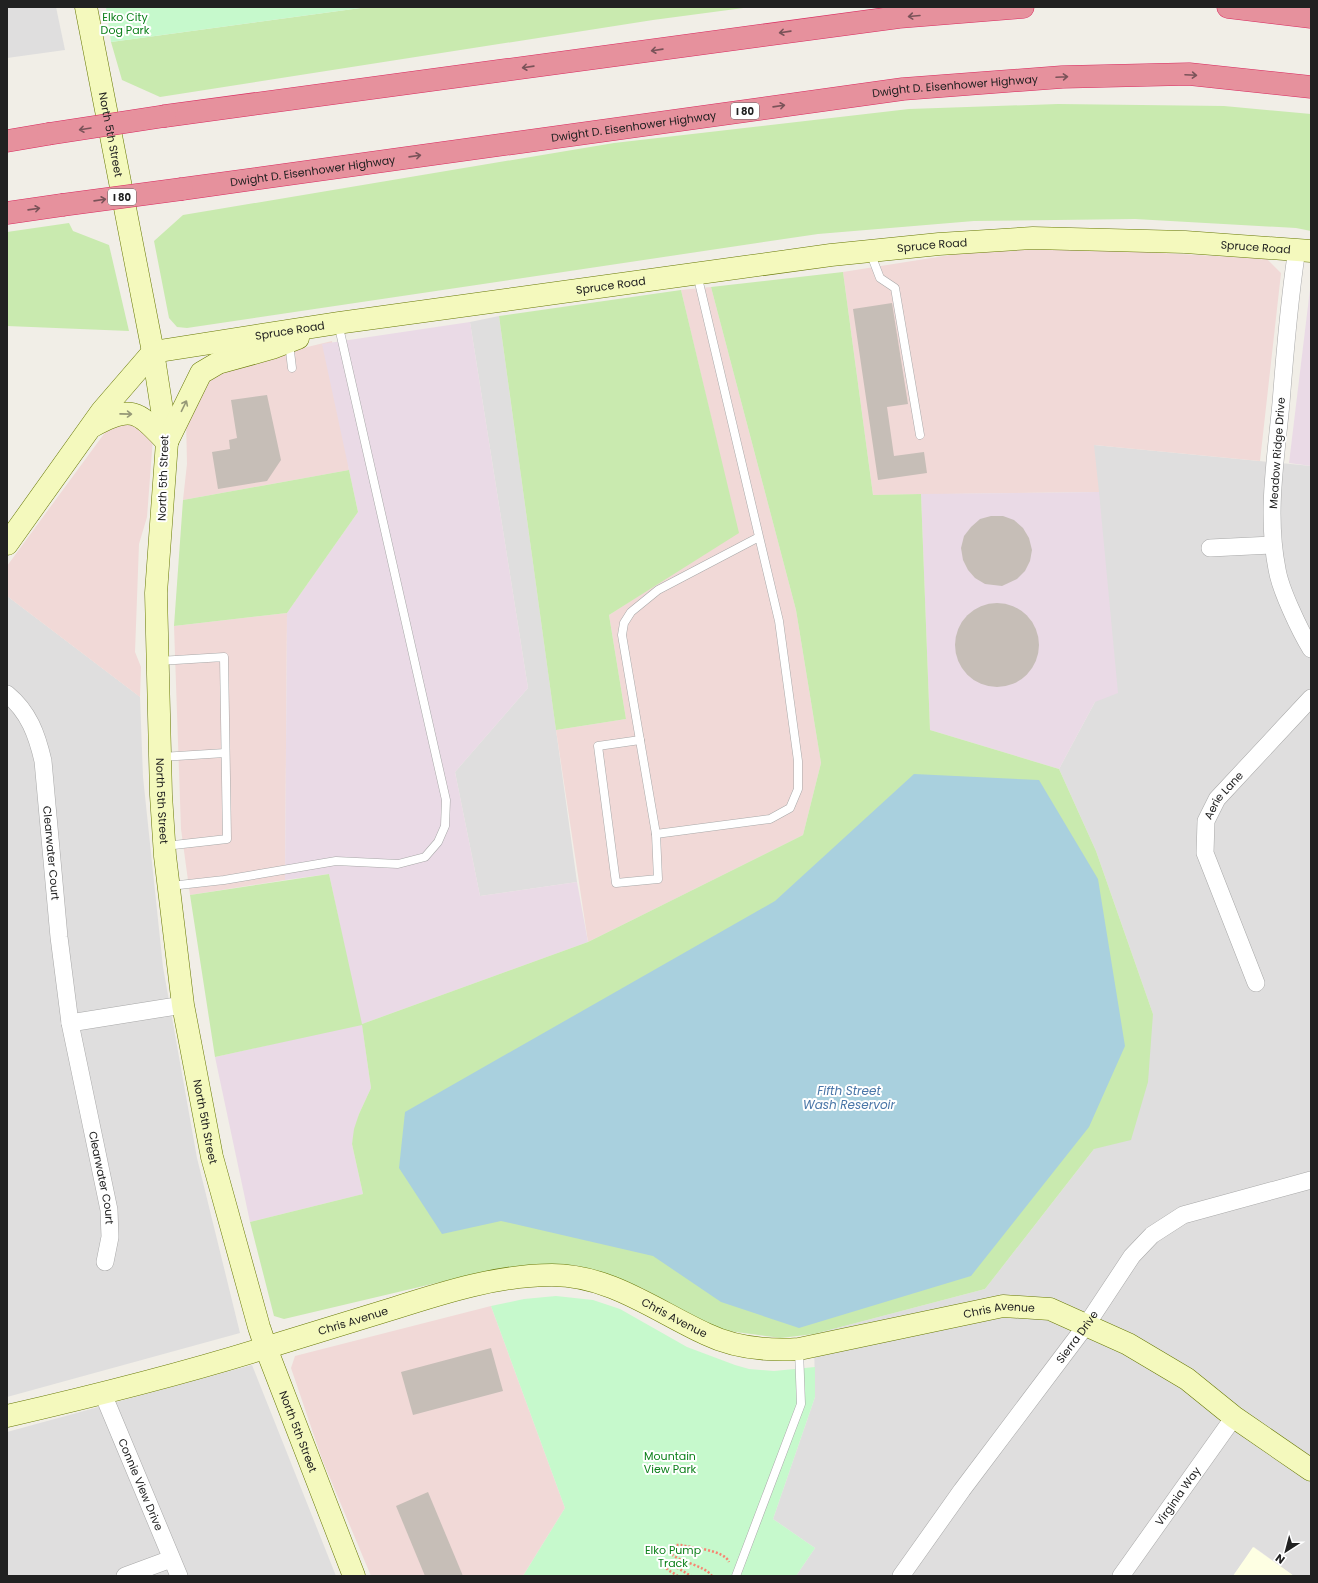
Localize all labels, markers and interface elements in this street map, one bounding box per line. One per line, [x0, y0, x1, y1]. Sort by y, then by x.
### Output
park label: Elko City Dog Park [101, 9, 150, 38]
one-way arrow [908, 12, 921, 19]
one-way arrow [779, 28, 792, 36]
one-way arrow [651, 46, 664, 54]
one-way arrow [522, 63, 535, 71]
street label: Dwight D. Eisenhower Highway [871, 71, 1039, 101]
one-way arrow [1185, 71, 1198, 78]
one-way arrow [1055, 73, 1068, 81]
street label: North 5th Street [95, 91, 127, 178]
one-way arrow [772, 102, 785, 110]
road number: I 80 [731, 103, 759, 119]
street label: Dwight D. Eisenhower Highway [550, 107, 718, 146]
one-way arrow [79, 125, 92, 133]
street label: Dwight D. Eisenhower Highway [229, 151, 397, 190]
one-way arrow [408, 152, 421, 160]
road number: I 80 [108, 189, 136, 205]
one-way arrow [93, 196, 106, 204]
one-way arrow [27, 205, 40, 213]
street label: Spruce Road [896, 234, 968, 256]
street label: Spruce Road [1220, 237, 1291, 258]
street label: Spruce Road [575, 273, 647, 298]
street label: Spruce Road [254, 317, 326, 344]
street label: Meadow Ridge Drive [1265, 397, 1289, 509]
one-way arrow [181, 401, 188, 413]
one-way arrow [119, 410, 132, 418]
street label: North 5th Street [154, 435, 172, 521]
street label: North 5th Street [152, 758, 172, 844]
street label: Aerie Lane [1200, 768, 1247, 822]
street label: Clearwater Court [39, 805, 64, 901]
street label: North 5th Street [189, 1078, 222, 1166]
water label: Fifth Street Wash Reservoir [803, 1082, 896, 1113]
street label: Clearwater Court [85, 1130, 118, 1225]
street label: Chris Avenue [639, 1294, 710, 1342]
street label: Chris Avenue [962, 1298, 1036, 1322]
street label: Chris Avenue [316, 1303, 390, 1339]
street label: Sierra Drive [1052, 1307, 1102, 1367]
street label: North 5th Street [275, 1389, 321, 1475]
street label: Connie View Drive [114, 1436, 167, 1533]
park label: Mountain View Park [644, 1448, 697, 1477]
street label: Virginia Way [1151, 1463, 1205, 1529]
north arrow [1266, 1531, 1306, 1571]
park label: Elko Pump Track [645, 1542, 701, 1571]
text: N [1272, 1550, 1288, 1568]

